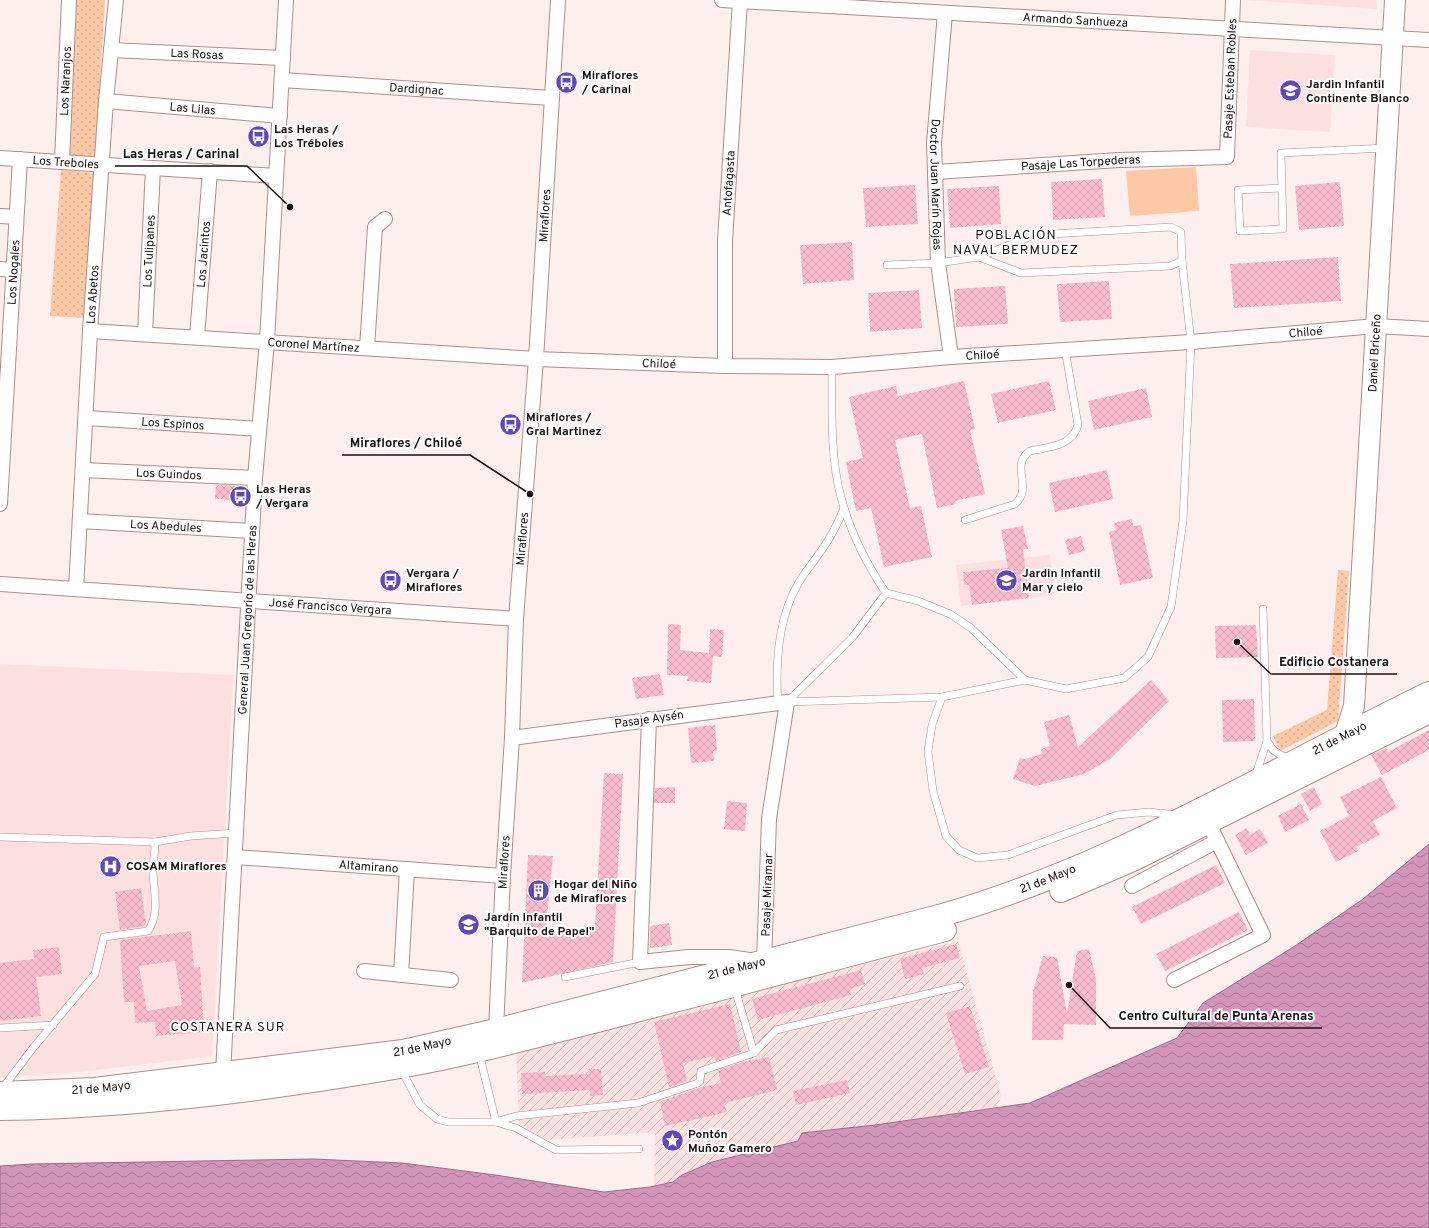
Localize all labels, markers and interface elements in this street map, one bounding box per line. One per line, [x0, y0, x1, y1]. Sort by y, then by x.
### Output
street label: Armando Sanhueza [1022, 10, 1128, 32]
street label: Pasaje Esteban Robles [1221, 18, 1241, 139]
street label: Los Naranjos [57, 46, 76, 116]
street label: Las Rosas [170, 46, 224, 64]
place label: Miraflores / Carinal [581, 68, 638, 98]
bus stop icon: Miraflores / Carinal [553, 69, 579, 95]
place label: Jardin Infantil Continente Blanco [1306, 77, 1409, 107]
school or university icon: Jardin Infantil Continente Blanco [1277, 78, 1303, 104]
street label: Dardignac [389, 80, 445, 100]
street label: Las Lilas [169, 100, 216, 119]
street label: Doctor Juan Marín Rojas [925, 118, 945, 250]
place label: Las Heras / Los Tréboles [274, 122, 344, 152]
bus stop icon: Las Heras / Los Tréboles [245, 123, 271, 149]
callout: Las Heras / Carinal [115, 141, 247, 166]
text: Las Heras / Carinal [123, 147, 239, 163]
street label: Antofagasta [720, 150, 740, 216]
street label: Pasaje Las Torpederas [1020, 152, 1141, 175]
street label: Los Treboles [32, 153, 100, 173]
street label: Miraflores [536, 188, 555, 243]
street label: Los Tulipanes [140, 214, 160, 288]
street label: Los Jacintos [194, 220, 215, 288]
district label: POBLACIÓN NAVAL BERMUDEZ [953, 226, 1079, 259]
street label: Los Nogales [5, 239, 24, 306]
street label: Los Abetos [83, 264, 104, 325]
street label: Daniel Briceño [1365, 313, 1386, 393]
street label: Chiloé [1288, 324, 1323, 343]
street label: Coronel Martínez [267, 335, 360, 357]
street label: Chiloé [965, 347, 1000, 365]
street label: Chiloé [642, 356, 676, 373]
place label: Miraflores / Gral Martinez [526, 410, 602, 440]
bus stop icon: Miraflores / Gral Martinez [498, 411, 524, 437]
street label: Los Espinos [141, 415, 205, 435]
callout: Miraflores / Chiloé [342, 430, 470, 455]
text: Miraflores / Chiloé [350, 436, 462, 452]
street label: Los Guindos [136, 465, 202, 485]
place label: Las Heras / Vergara [255, 482, 311, 512]
bus stop icon: Las Heras / Vergara [227, 483, 253, 509]
street label: Miraflores [513, 511, 533, 566]
street label: Los Abedules [130, 517, 202, 537]
street label: General Juan Gregorio de las Heras [235, 525, 261, 715]
place label: Vergara / Miraflores [406, 566, 462, 596]
place label: Jardin Infantil Mar y cielo [1022, 566, 1101, 596]
bus stop icon: Vergara / Miraflores [377, 567, 403, 593]
school or university icon: Jardin Infantil Mar y cielo [993, 567, 1019, 593]
street label: José Francisco Vergara [268, 595, 392, 620]
callout: Edificio Costanera [1271, 649, 1397, 674]
text: Edificio Costanera [1279, 655, 1389, 671]
street label: Pasaje Aysén [613, 707, 685, 733]
street label: 21 de Mayo [1310, 718, 1370, 760]
street label: Miraflores [495, 835, 515, 889]
hospital icon: COSAM Miraflores [98, 853, 124, 879]
street label: Pasaje Miramar [759, 853, 777, 937]
street label: Altamirano [338, 857, 399, 878]
place label: COSAM Miraflores [126, 859, 227, 875]
street label: 21 de Mayo [1017, 861, 1079, 898]
place label: Hogar del Niño de Miraflores [554, 877, 637, 907]
building icon: Hogar del Niño de Miraflores [525, 878, 551, 904]
place label: Jardín Infantil "Barquito de Papel" [484, 910, 594, 940]
school or university icon: Jardín Infantil "Barquito de Papel" [456, 911, 482, 937]
street label: 21 de Mayo [706, 954, 768, 984]
callout: Centro Cultural de Punta Arenas [1110, 1003, 1322, 1028]
text: Centro Cultural de Punta Arenas [1118, 1009, 1314, 1025]
district label: COSTANERA SUR [171, 1020, 285, 1036]
street label: 21 de Mayo [392, 1033, 453, 1061]
street label: 21 de Mayo [71, 1078, 132, 1099]
place label: Pontón Muñoz Gamero [688, 1127, 772, 1157]
place icon: Pontón Muñoz Gamero [659, 1128, 685, 1154]

